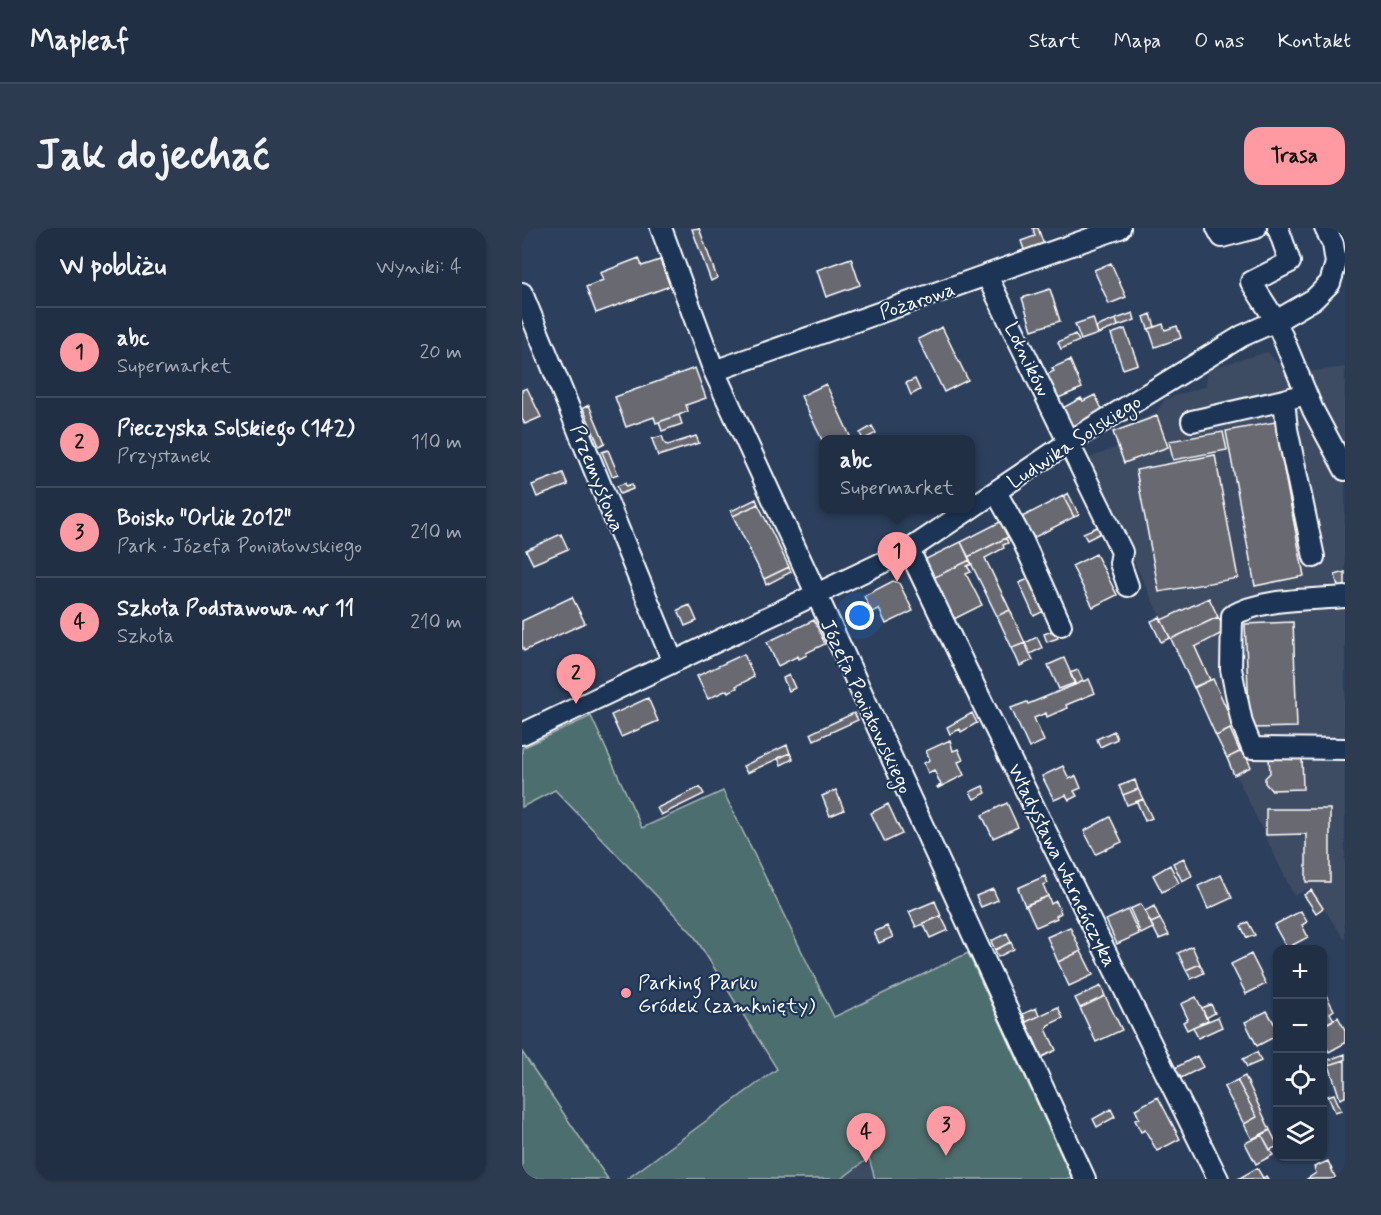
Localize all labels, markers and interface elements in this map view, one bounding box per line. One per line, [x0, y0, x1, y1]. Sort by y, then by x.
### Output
text: Mapleaf [30, 23, 129, 60]
text: Start [1028, 27, 1080, 55]
text: Mapa [1113, 27, 1161, 55]
text: O nas [1194, 27, 1244, 55]
text: Kontakt [1277, 27, 1351, 55]
button: Trasa [1244, 127, 1345, 185]
text: Jak dojechać [36, 129, 270, 184]
text: W pobliżu [60, 250, 166, 284]
text: Wyniki: 4 [376, 254, 462, 281]
street label: Pożarowa [876, 276, 959, 327]
street label: Lotników [997, 318, 1056, 402]
text: abc [117, 325, 149, 353]
text: 1 [75, 339, 84, 366]
text: 20 m [419, 339, 462, 366]
text: Supermarket [117, 353, 231, 380]
street label: Ludwika Solskiego [1003, 389, 1148, 497]
text: Pieczyska Solskiego (142) [117, 415, 355, 443]
street label: Przemysłowa [563, 421, 630, 536]
text: 2 [75, 429, 84, 456]
text: 110 m [411, 429, 462, 456]
popup [819, 435, 975, 513]
text: Przystanek [117, 443, 211, 470]
text: abc [840, 447, 872, 475]
text: Supermarket [840, 475, 954, 502]
text: Boisko "Orlik 2012" [117, 505, 291, 533]
text: 3 [75, 519, 84, 546]
text: 210 m [410, 519, 462, 546]
pin: 1 [878, 532, 916, 582]
text: Park · Józefa Poniatowskiego [117, 533, 362, 560]
text: Szkoła Podstawowa nr 11 [117, 595, 354, 623]
your location [845, 601, 874, 630]
text: 4 [74, 609, 85, 636]
text: 210 m [410, 609, 462, 636]
street label: Józefa Poniatowskiego [812, 615, 918, 799]
text: Szkoła [117, 623, 174, 650]
pin: 2 [556, 654, 596, 704]
street label: Władysława Warneńczyka [1001, 759, 1123, 972]
map controls [1273, 945, 1327, 1161]
button: + [1273, 945, 1327, 999]
place label: Parking Parku Gródek (zamknięty) [638, 970, 815, 1020]
marker: Parking Parku Gródek (zamknięty) [619, 986, 633, 1000]
button: − [1273, 999, 1327, 1053]
button: locate [1273, 1053, 1327, 1107]
pin: 3 [926, 1106, 966, 1156]
button: layers [1273, 1107, 1327, 1161]
pin: 4 [846, 1114, 886, 1163]

